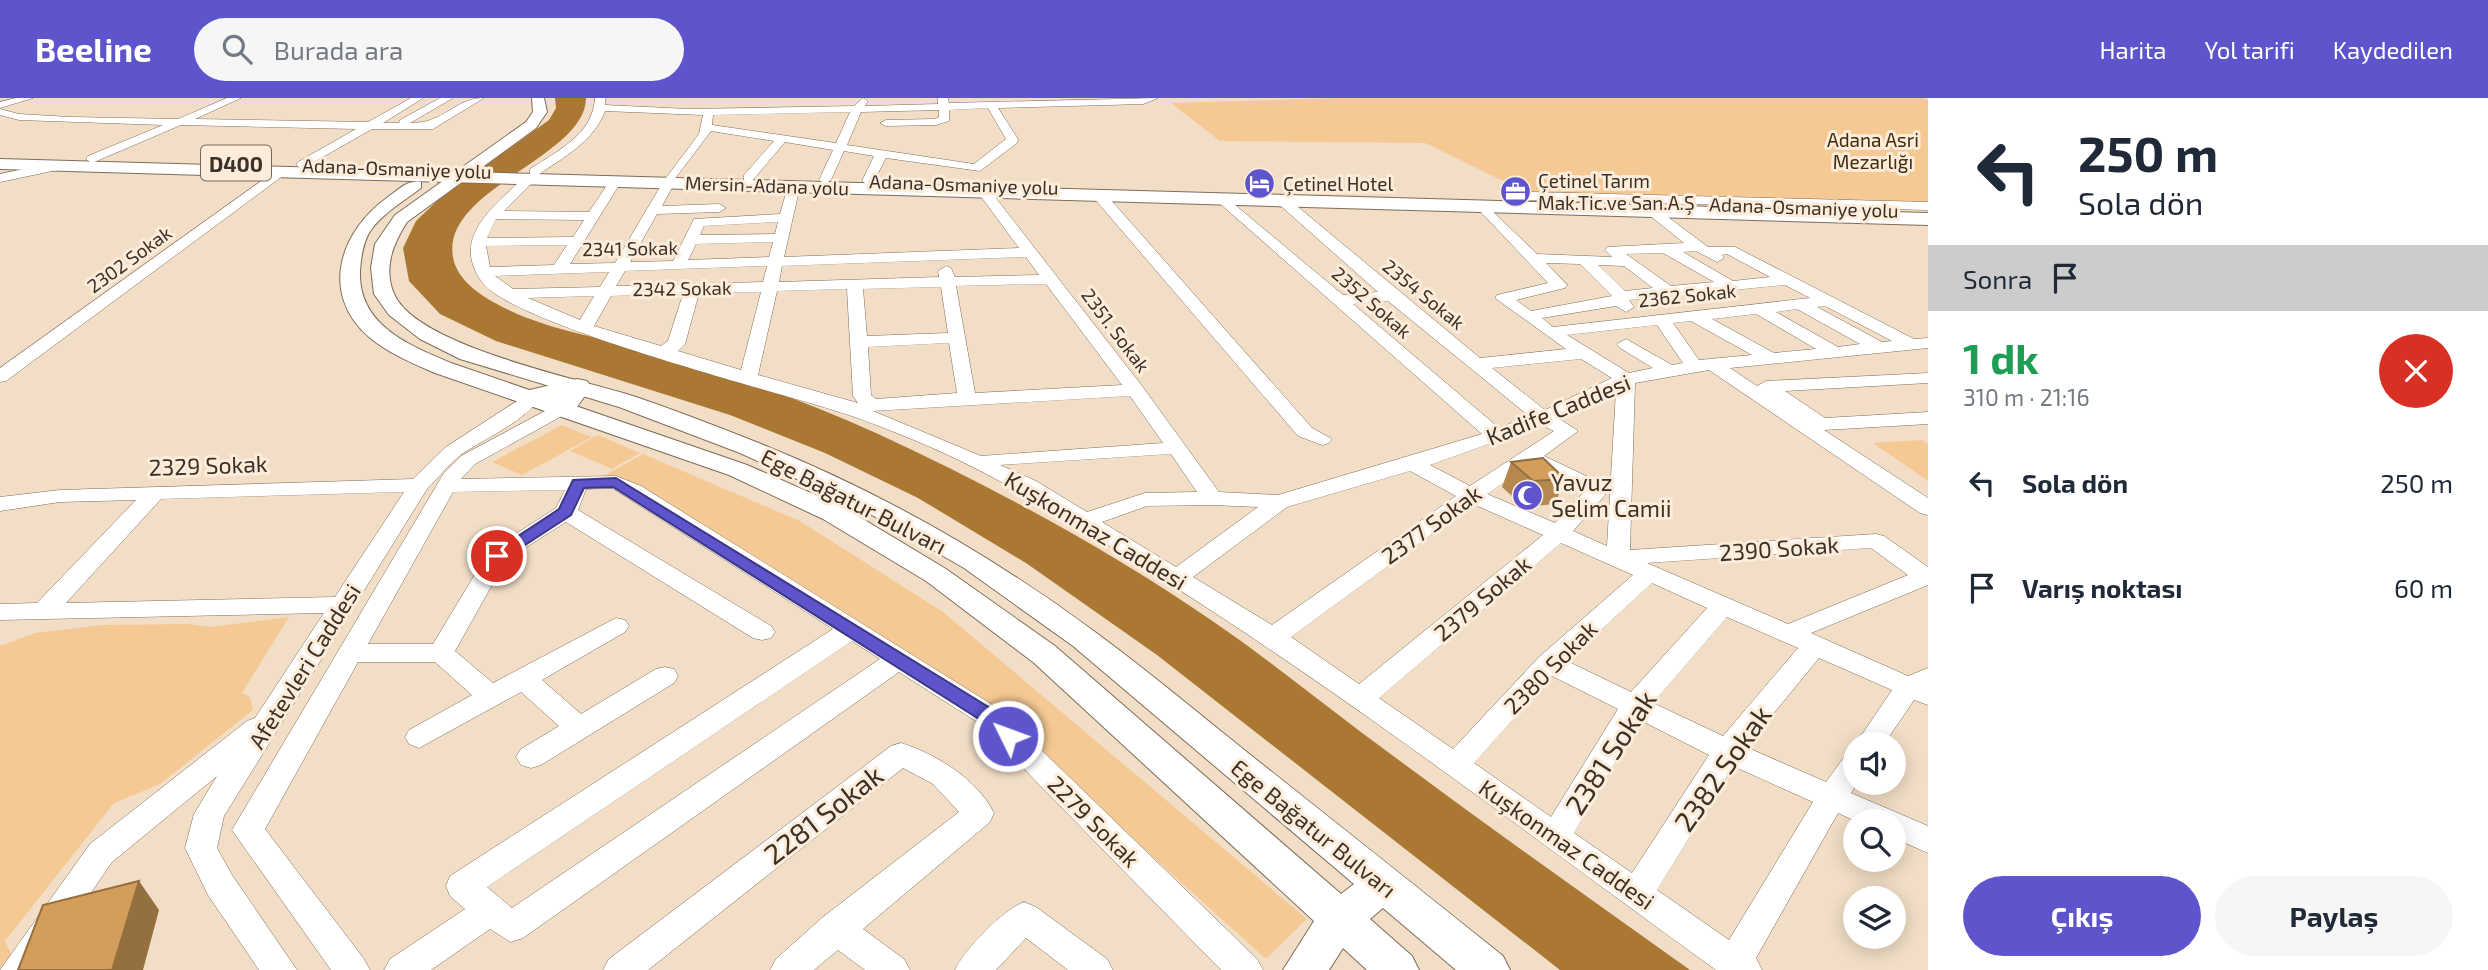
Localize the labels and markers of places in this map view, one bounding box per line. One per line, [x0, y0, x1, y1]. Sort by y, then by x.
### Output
hotel icon: Çetinel Hotel [1243, 166, 1277, 200]
place label: Çetinel Tarım Mak.Tic.ve San.A.Ş [1538, 169, 1695, 215]
place label: Çetinel Hotel [1283, 172, 1394, 196]
office icon: Çetinel Tarım Mak.Tic.ve San.A.Ş [1498, 174, 1532, 208]
place label: Yavuz Selim Camii [1551, 468, 1671, 522]
mosque icon: Yavuz Selim Camii [1511, 478, 1545, 512]
pin [467, 526, 527, 586]

